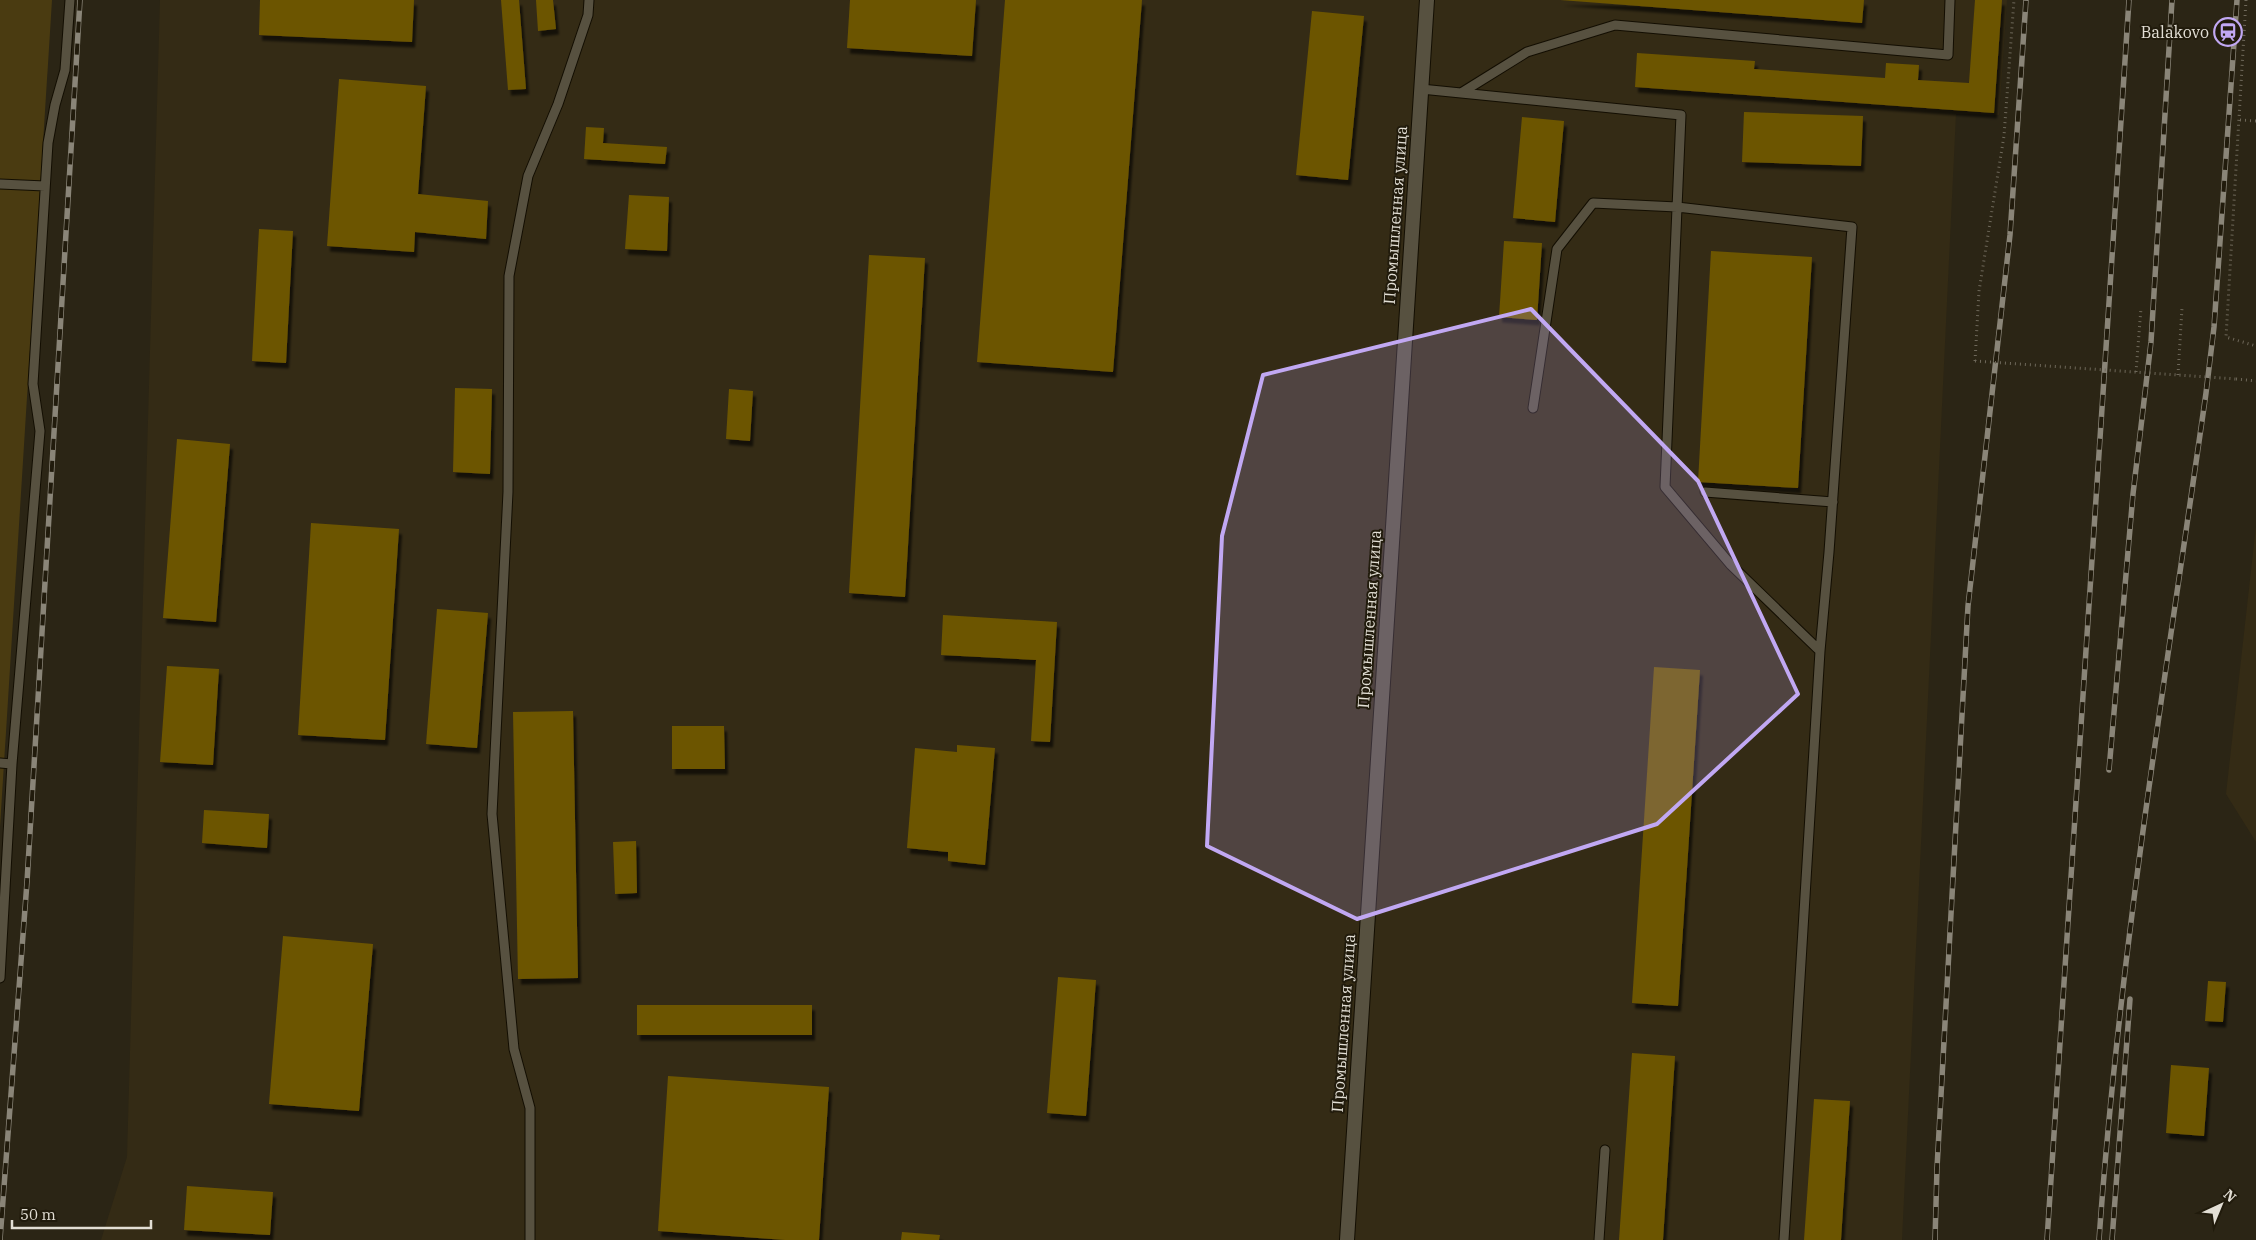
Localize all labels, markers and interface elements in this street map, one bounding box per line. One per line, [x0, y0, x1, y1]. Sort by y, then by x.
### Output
station icon: Balakovo [2213, 17, 2243, 47]
place label: Balakovo [2141, 22, 2209, 42]
street label: Промышленная улица [1379, 125, 1411, 305]
street label: Промышленная улица [1353, 529, 1385, 709]
street label: Промышленная улица [1327, 933, 1359, 1113]
north arrow [2196, 1180, 2246, 1230]
text: N [2220, 1185, 2240, 1206]
scale bar [12, 1198, 151, 1230]
text: 50 m [20, 1205, 56, 1224]

